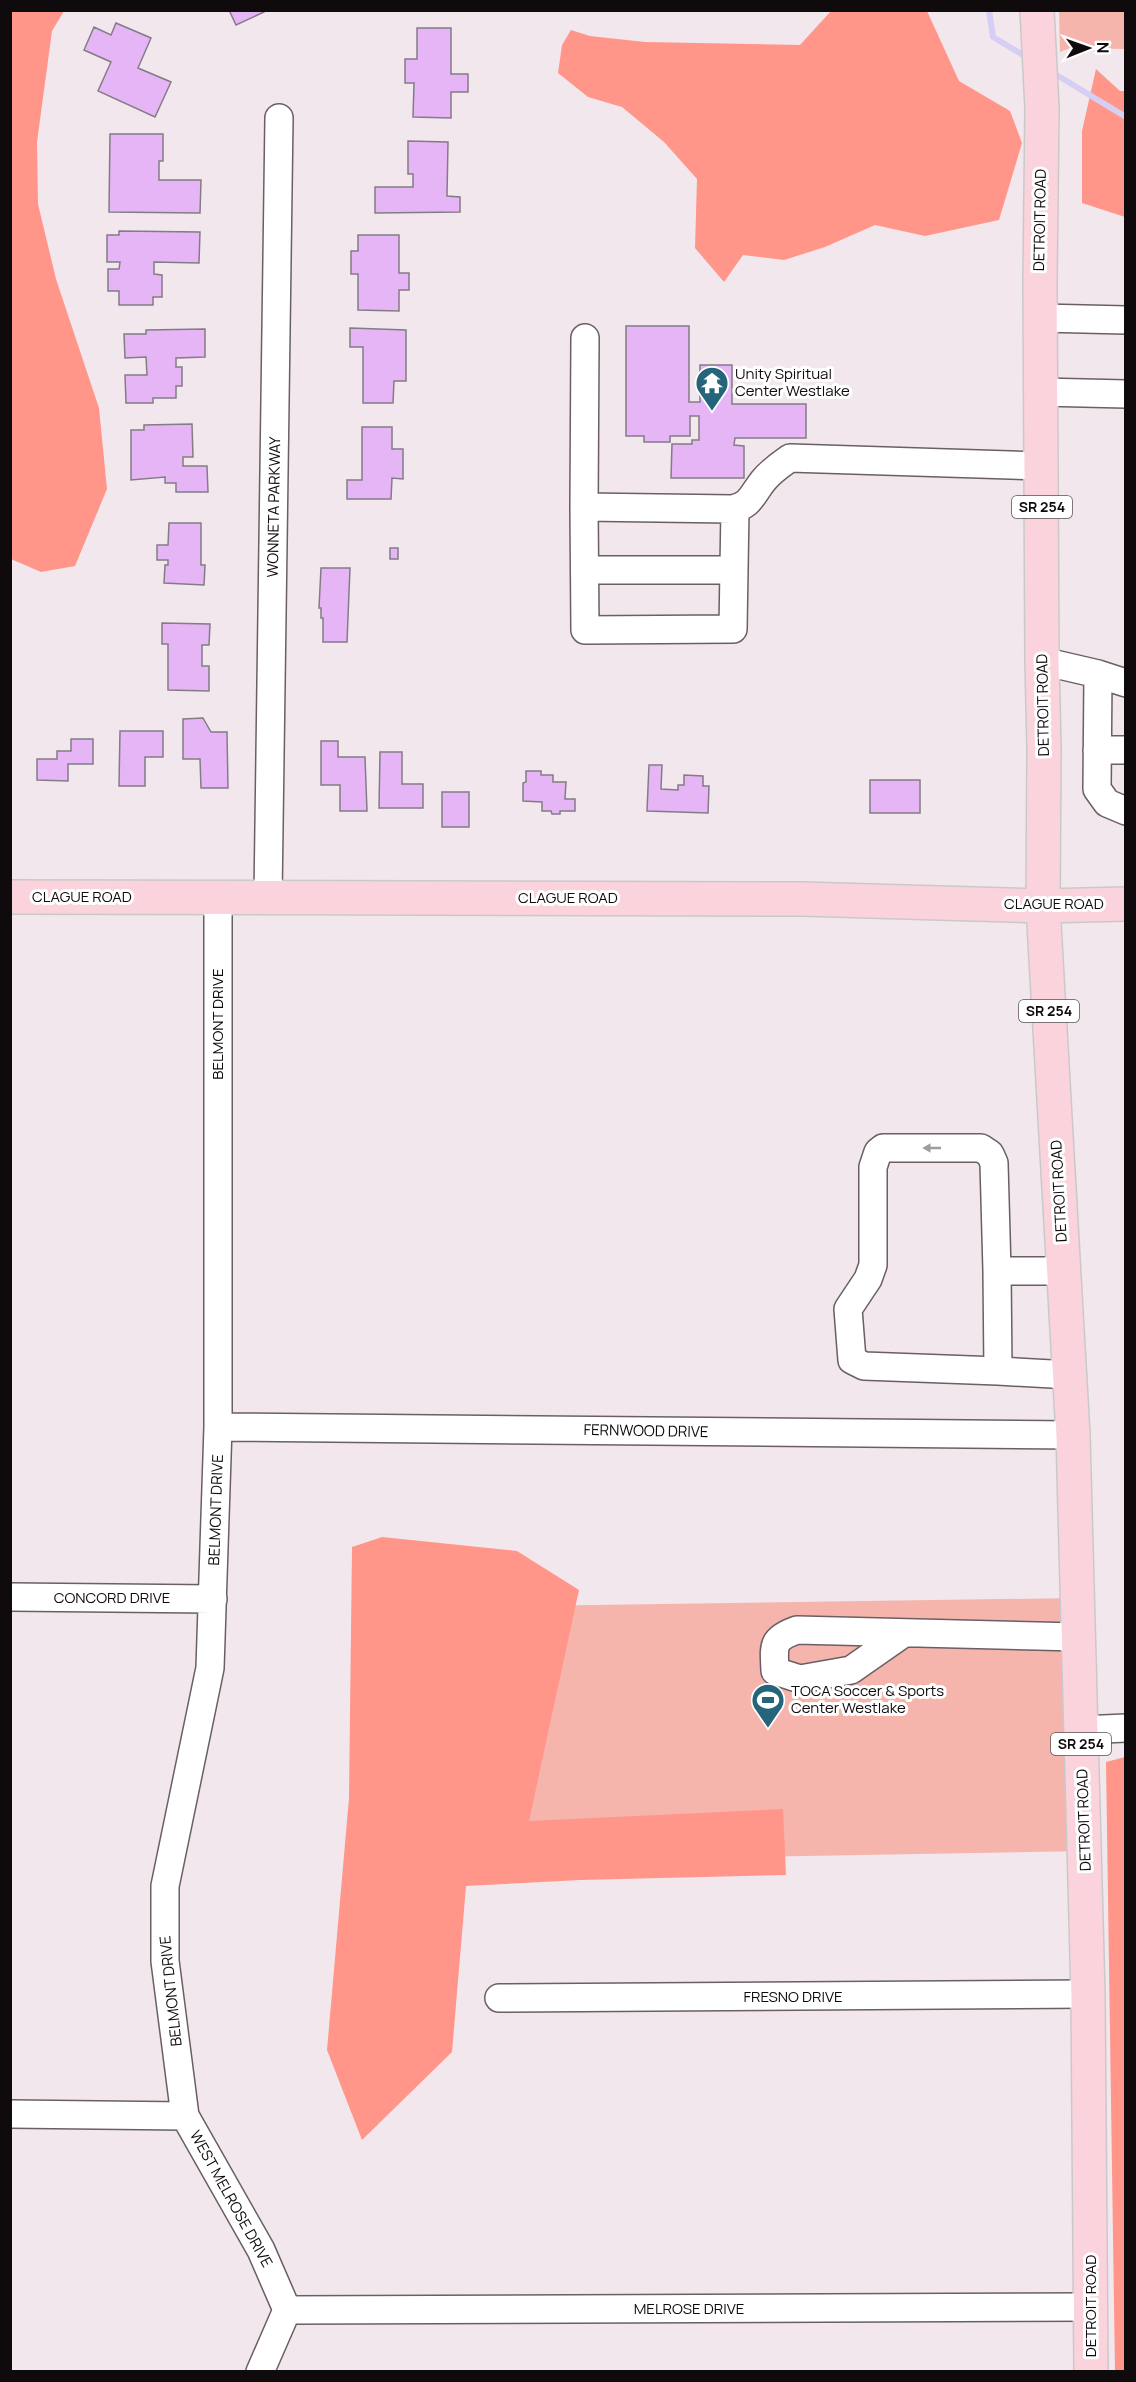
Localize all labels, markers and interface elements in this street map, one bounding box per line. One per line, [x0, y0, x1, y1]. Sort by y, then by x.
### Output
north arrow [1058, 18, 1118, 78]
text: N [1092, 42, 1114, 54]
street label: DETROIT ROAD [1028, 169, 1051, 271]
place label: Unity Spiritual Center Westlake [735, 363, 850, 401]
temple icon: Unity Spiritual Center Westlake [694, 365, 730, 412]
street label: WONNETA PARKWAY [262, 436, 285, 578]
road number: SR 254 [1012, 496, 1072, 518]
street label: DETROIT ROAD [1031, 654, 1054, 756]
street label: CLAGUE ROAD [32, 886, 132, 907]
street label: CLAGUE ROAD [518, 887, 618, 908]
street label: CLAGUE ROAD [1004, 893, 1104, 914]
street label: BELMONT DRIVE [207, 968, 228, 1080]
road number: SR 254 [1019, 1000, 1079, 1022]
street label: DETROIT ROAD [1045, 1139, 1072, 1243]
one-way arrow [923, 1143, 942, 1153]
street label: FERNWOOD DRIVE [583, 1419, 709, 1442]
street label: BELMONT DRIVE [203, 1454, 228, 1566]
street label: CONCORD DRIVE [54, 1587, 170, 1608]
place label: TOCA Soccer & Sports Center Westlake [791, 1680, 944, 1718]
sports icon: TOCA Soccer & Sports Center Westlake [750, 1682, 786, 1729]
road number: SR 254 [1051, 1733, 1111, 1755]
street label: DETROIT ROAD [1071, 1768, 1096, 1872]
street label: BELMONT DRIVE [154, 1935, 187, 2047]
street label: FRESNO DRIVE [743, 1986, 843, 2007]
street label: WEST MELROSE DRIVE [185, 2127, 278, 2271]
street label: DETROIT ROAD [1080, 2255, 1101, 2357]
street label: MELROSE DRIVE [634, 2298, 744, 2319]

